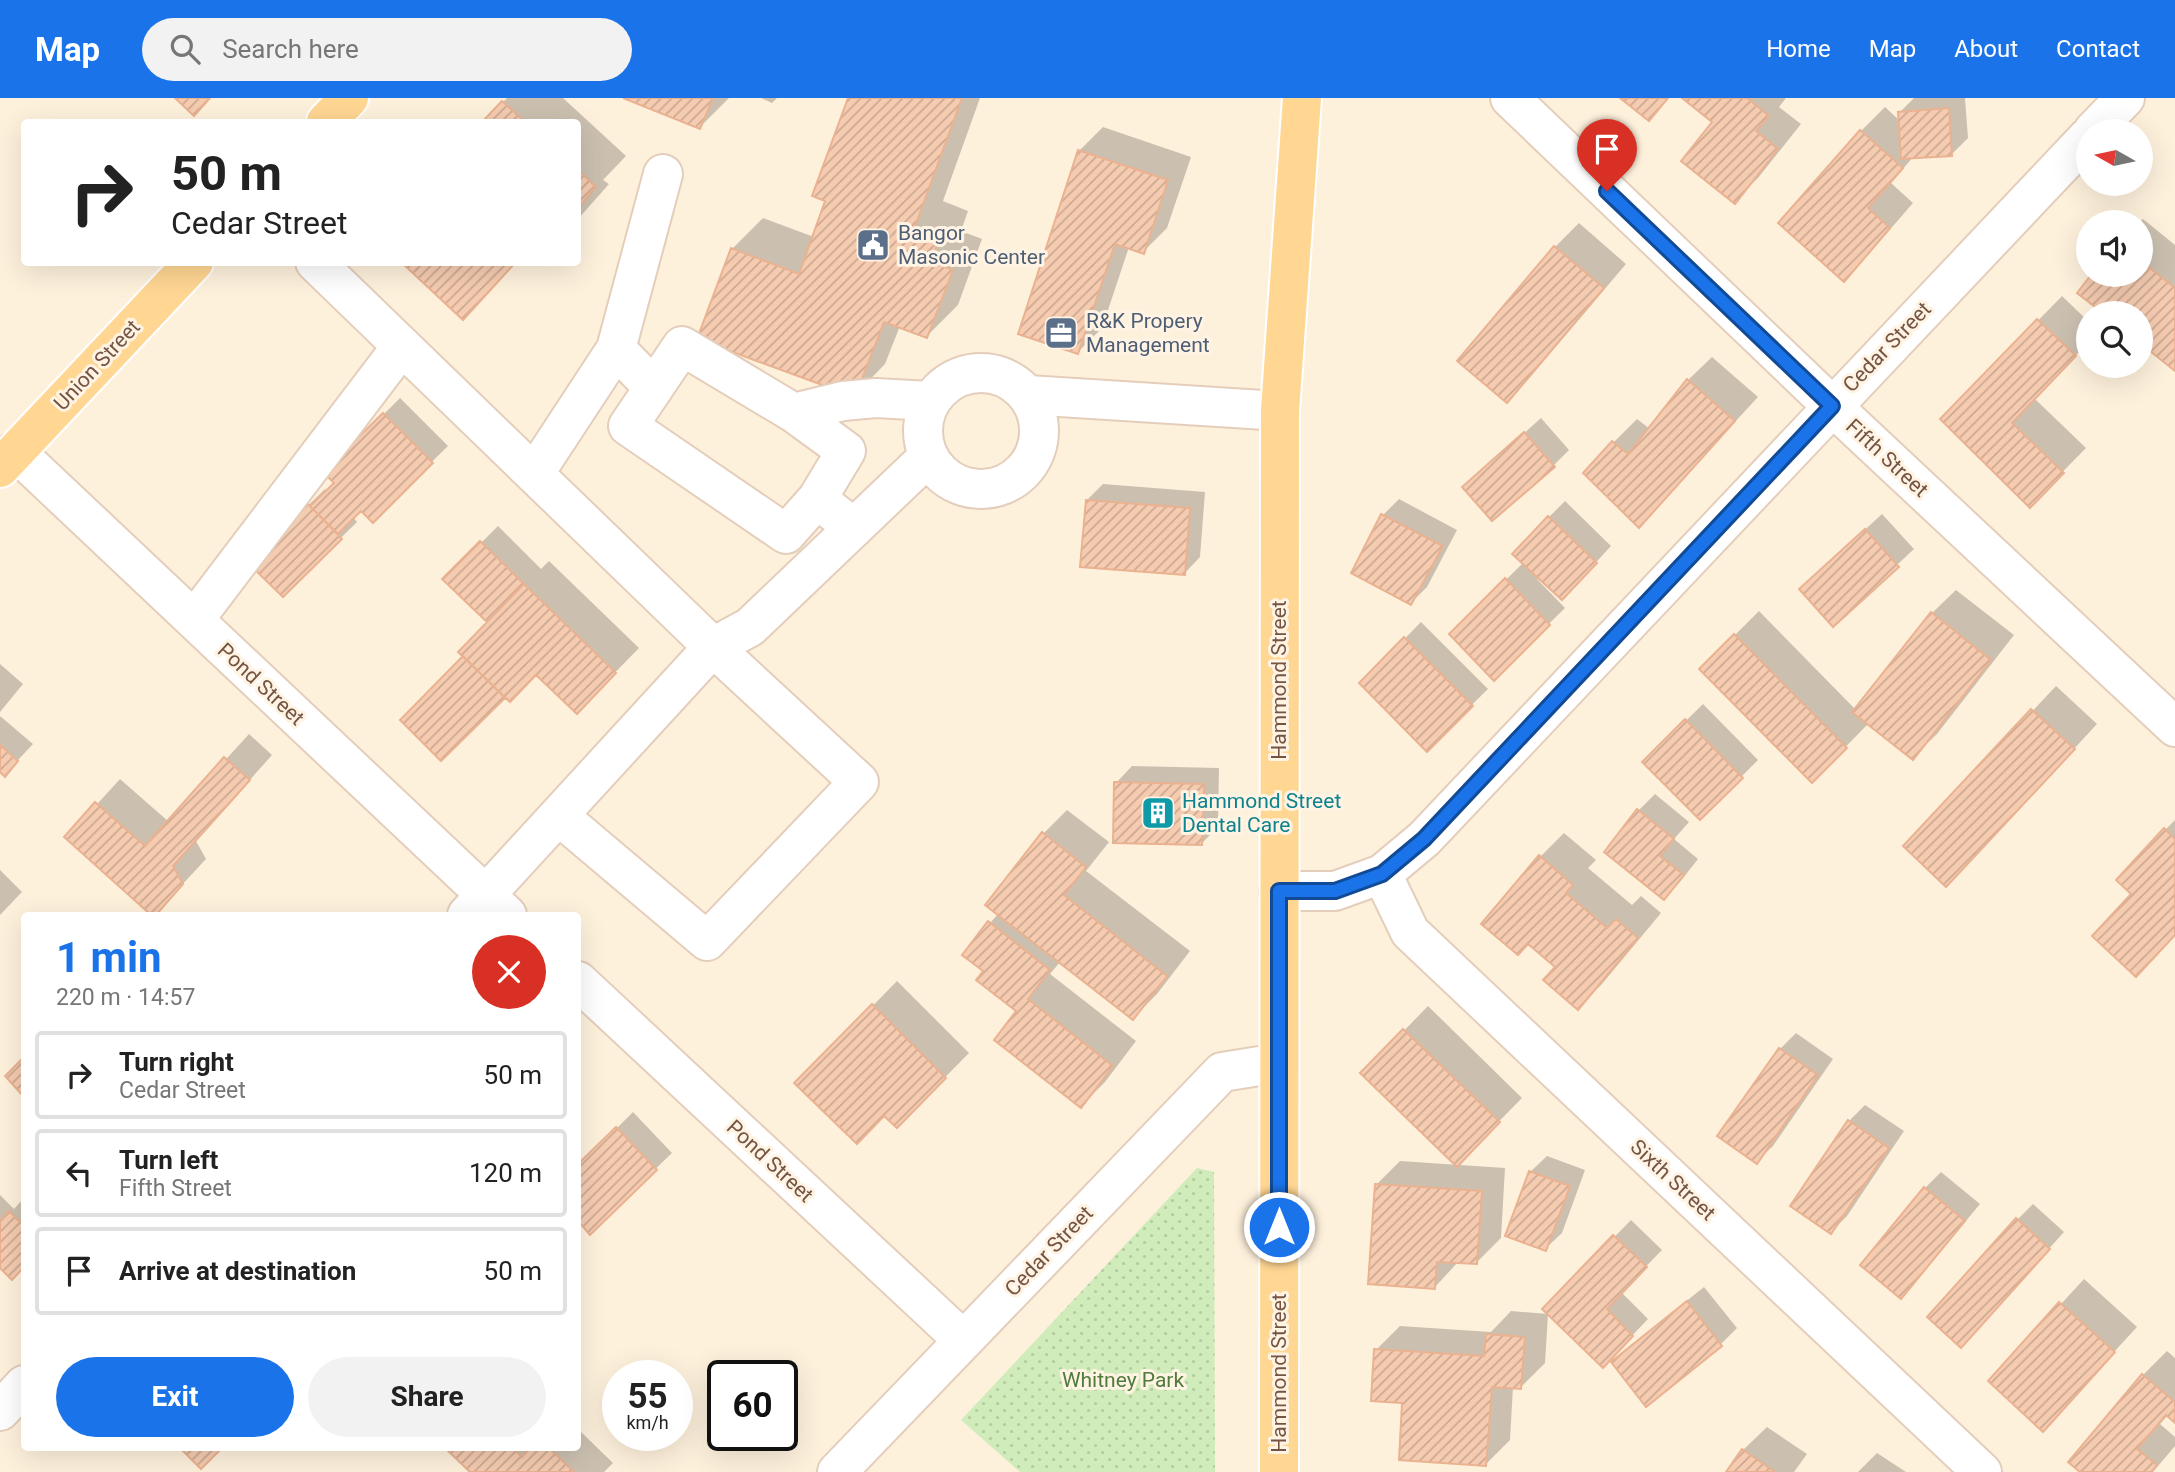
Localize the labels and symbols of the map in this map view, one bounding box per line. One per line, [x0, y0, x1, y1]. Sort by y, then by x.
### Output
pin [1577, 119, 1637, 191]
north arrow [2076, 119, 2152, 196]
place label: Bangor Masonic Center [898, 221, 1045, 269]
public building icon: Bangor Masonic Center [854, 226, 892, 264]
street label: Cedar Street [1838, 297, 1936, 397]
place label: R&K Propery Management [1086, 309, 1210, 357]
office icon: R&K Propery Management [1042, 314, 1080, 352]
street label: Union Street [49, 315, 145, 415]
street label: Fifth Street [1841, 414, 1933, 502]
street label: Hammond Street [1267, 600, 1291, 760]
street label: Pond Street [213, 638, 309, 730]
place label: Hammond Street Dental Care [1182, 789, 1341, 837]
building icon: Hammond Street Dental Care [1139, 794, 1177, 832]
street label: Pond Street [722, 1115, 818, 1207]
street label: Sixth Street [1626, 1135, 1720, 1225]
position arrow [1242, 1190, 1316, 1264]
street label: Cedar Street [1000, 1201, 1098, 1301]
street label: Hammond Street [1267, 1293, 1291, 1453]
speed limit sign: 60 [707, 1360, 798, 1451]
park label: Whitney Park [1062, 1368, 1184, 1392]

